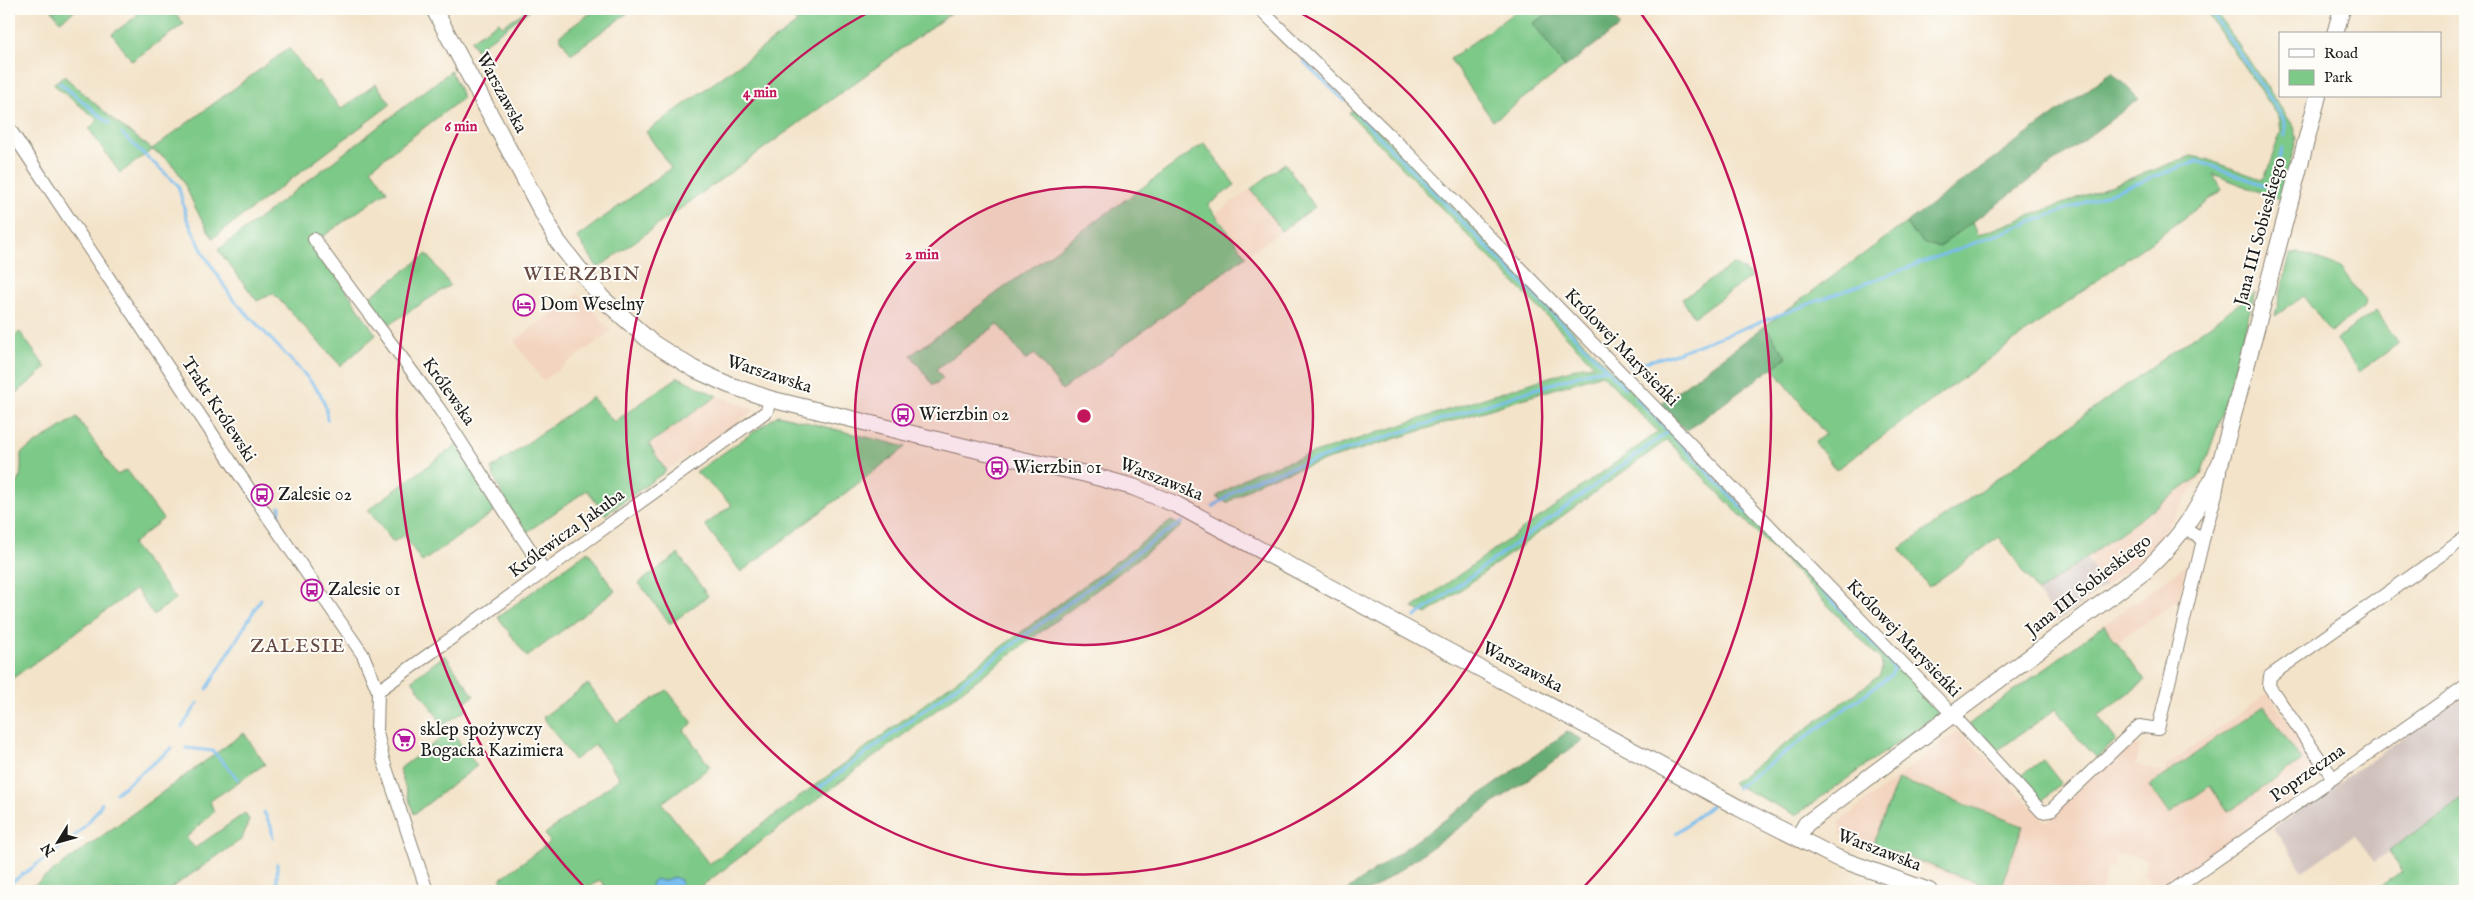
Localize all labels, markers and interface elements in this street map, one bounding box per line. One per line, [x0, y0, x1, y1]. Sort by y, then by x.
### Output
legend [2279, 32, 2442, 98]
text: Road [2324, 44, 2359, 63]
street label: Warszawska [470, 49, 532, 138]
text: Park [2324, 68, 2354, 87]
text: 4 min [743, 83, 777, 102]
text: 6 min [444, 117, 478, 136]
street label: Jana III Sobieskiego [2230, 155, 2292, 311]
text: 2 min [905, 245, 939, 264]
district label: WIERZBIN [523, 262, 641, 287]
street label: Królowej Marysieńki [1559, 284, 1683, 412]
hotel icon: Dom Weselny [512, 293, 536, 317]
place label: Dom Weselny [540, 294, 644, 317]
street label: Warszawska [724, 350, 815, 400]
street label: Trakt Królewski [175, 353, 261, 467]
street label: Królewska [416, 353, 480, 431]
bus stop icon: Wierzbin 02 [891, 403, 915, 427]
place label: Wierzbin 02 [919, 404, 1009, 427]
centre of rings [1075, 407, 1093, 425]
street label: Warszawska [1116, 453, 1206, 507]
bus stop icon: Wierzbin 01 [985, 456, 1009, 480]
place label: Wierzbin 01 [1013, 457, 1101, 480]
bus stop icon: Zalesie 02 [250, 483, 274, 507]
place label: Zalesie 02 [278, 484, 352, 507]
street label: Królewicza Jakuba [505, 484, 630, 584]
street label: Jana III Sobieskiego [2020, 530, 2157, 643]
street label: Królowej Marysieńki [1841, 575, 1965, 703]
bus stop icon: Zalesie 01 [300, 578, 324, 602]
place label: Zalesie 01 [328, 579, 400, 602]
district label: ZALESIE [250, 634, 346, 659]
street label: Warszawska [1478, 637, 1567, 699]
place label: sklep spożywczy Bogacka Kazimiera [420, 719, 564, 763]
supermarket icon: sklep spożywczy Bogacka Kazimiera [392, 728, 416, 752]
street label: Poprzeczna [2266, 740, 2350, 808]
north arrow [32, 818, 82, 868]
street label: Warszawska [1834, 824, 1924, 878]
text: N [38, 839, 60, 860]

